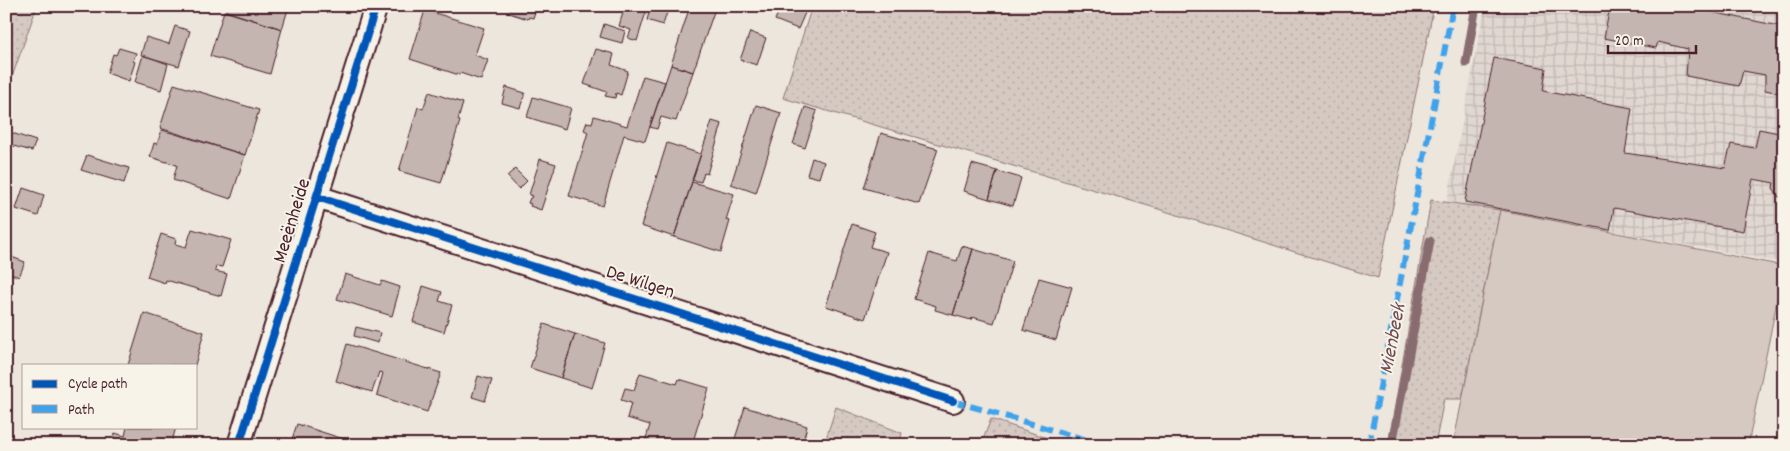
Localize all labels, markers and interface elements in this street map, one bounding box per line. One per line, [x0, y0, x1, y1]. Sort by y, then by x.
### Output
scale bar [1608, 22, 1695, 54]
text: 20 m [1615, 31, 1643, 53]
street label: Meeënheide [267, 175, 319, 267]
street label: De Wilgen [602, 259, 678, 307]
water label: Mienbeek [1372, 299, 1416, 377]
legend [22, 364, 198, 428]
text: Cycle path [68, 374, 128, 396]
text: Path [68, 400, 94, 422]

